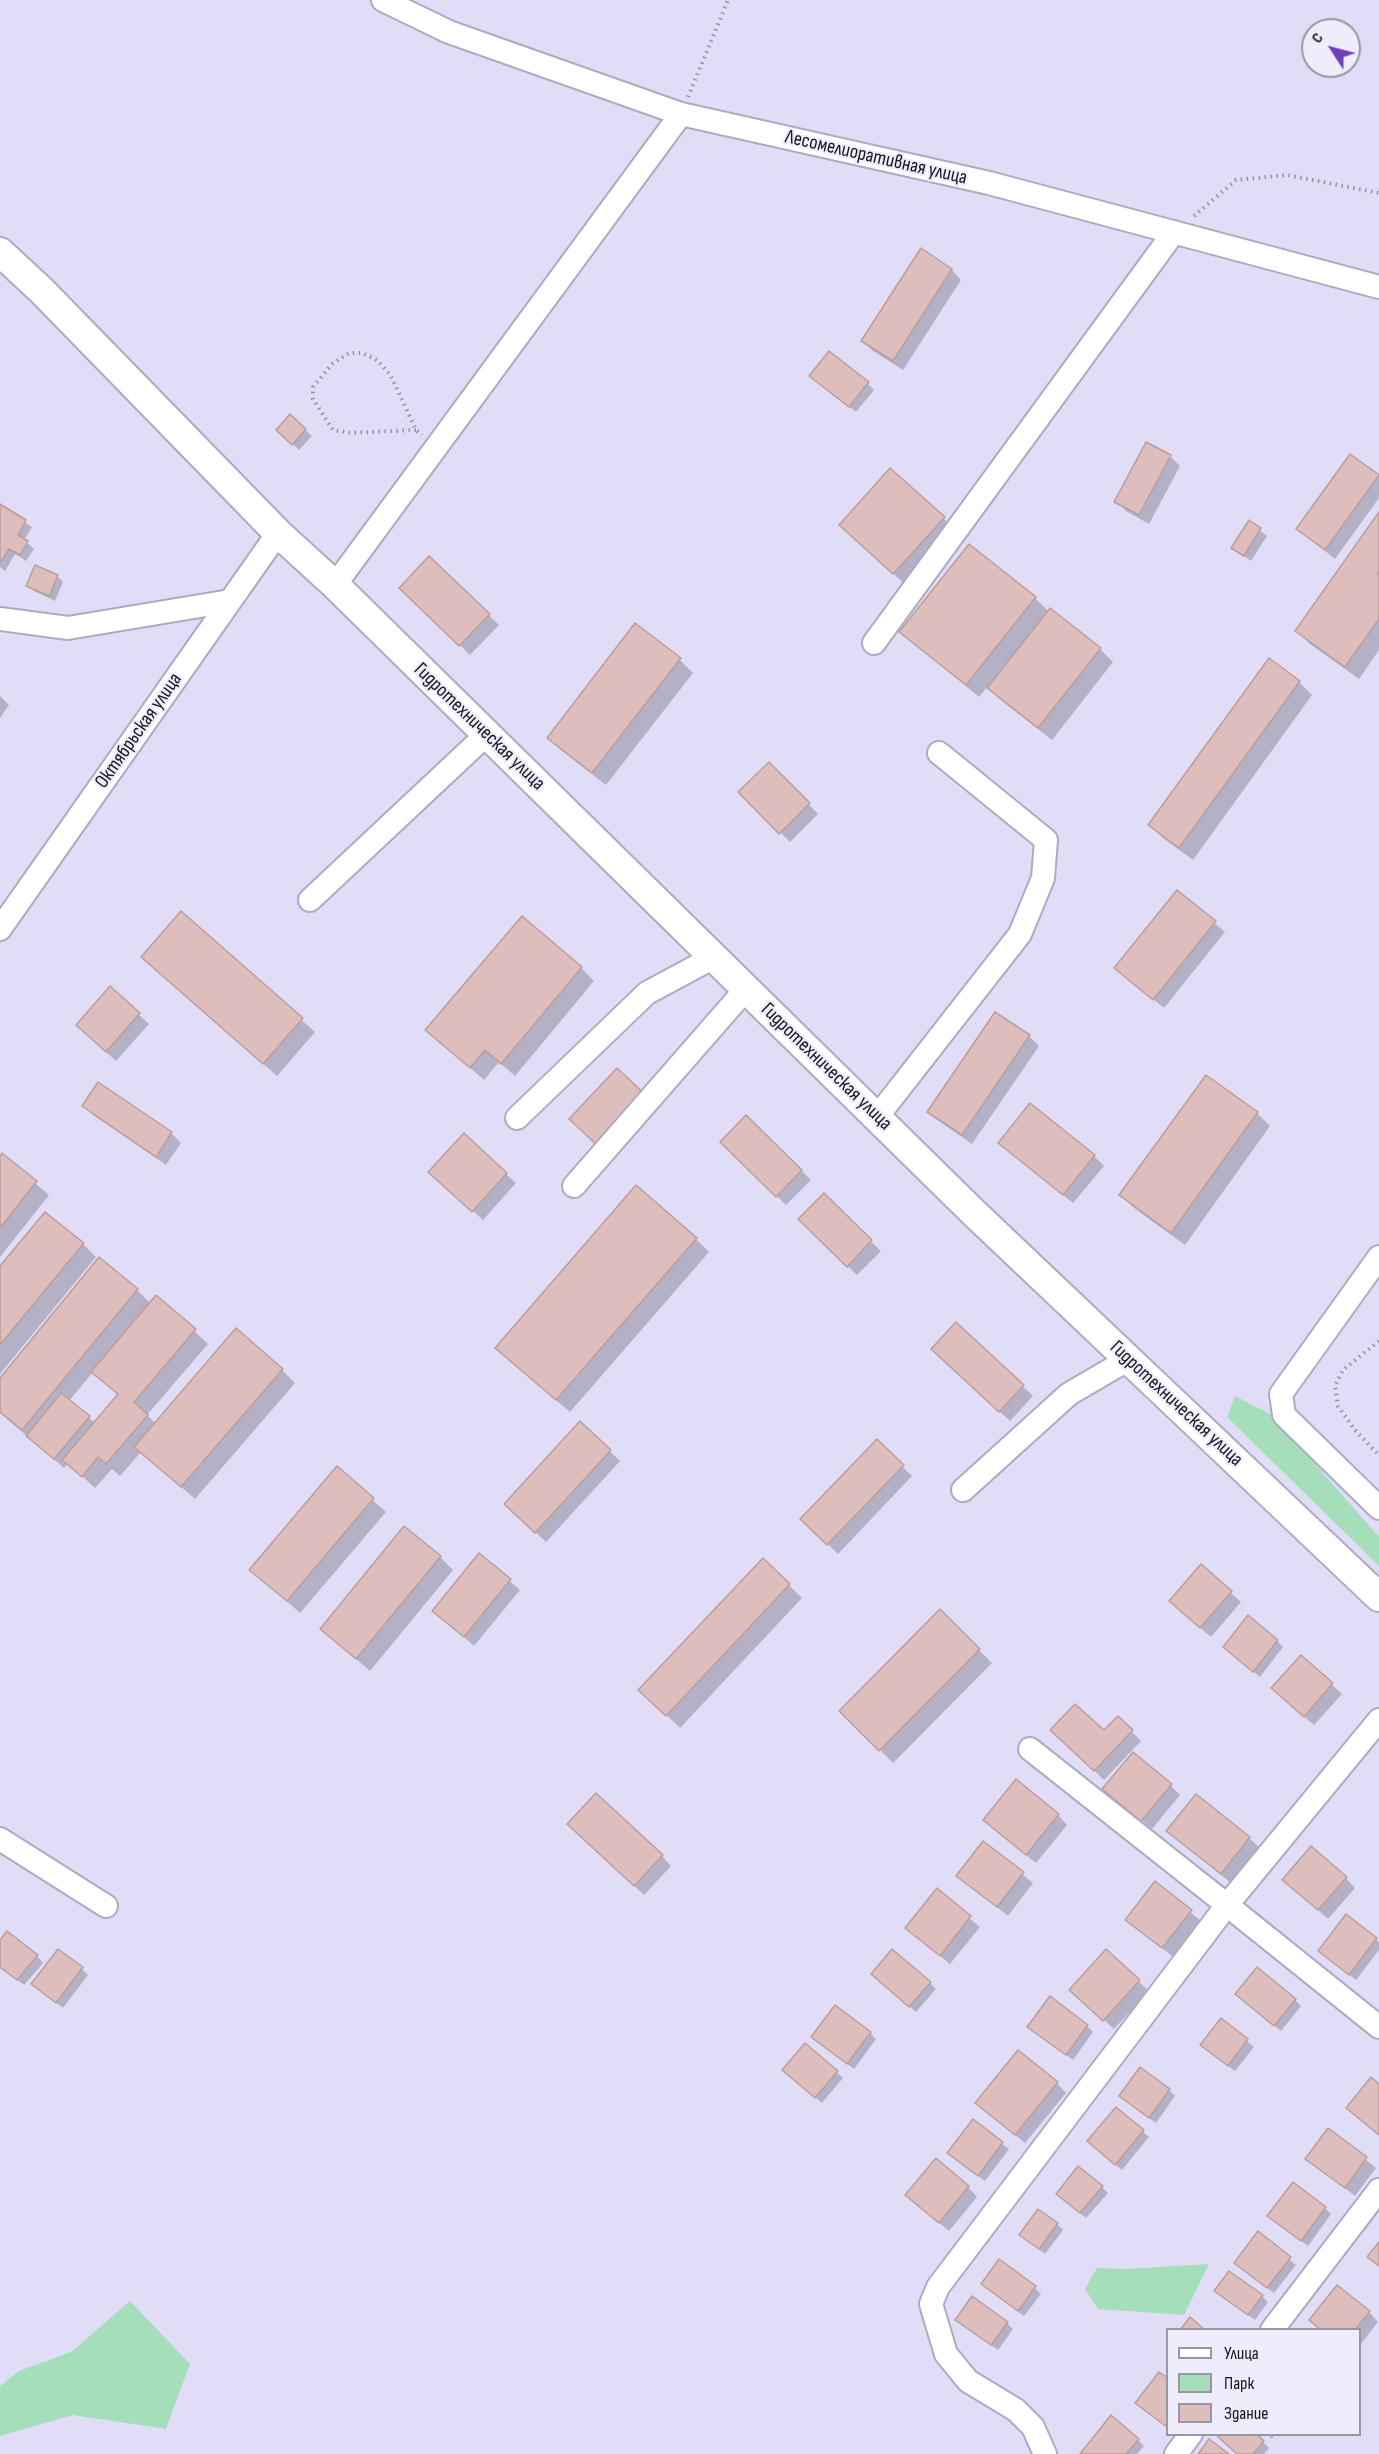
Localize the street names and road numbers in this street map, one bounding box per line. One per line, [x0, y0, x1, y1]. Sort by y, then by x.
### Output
street label: Лесомелиоративная улица [783, 125, 969, 191]
street label: Гидротехническая улица [408, 658, 550, 796]
street label: Октябрьская улица [90, 669, 188, 793]
street label: Гидротехническая улица [755, 998, 897, 1136]
street label: Гидротехническая улица [1104, 1336, 1248, 1472]

